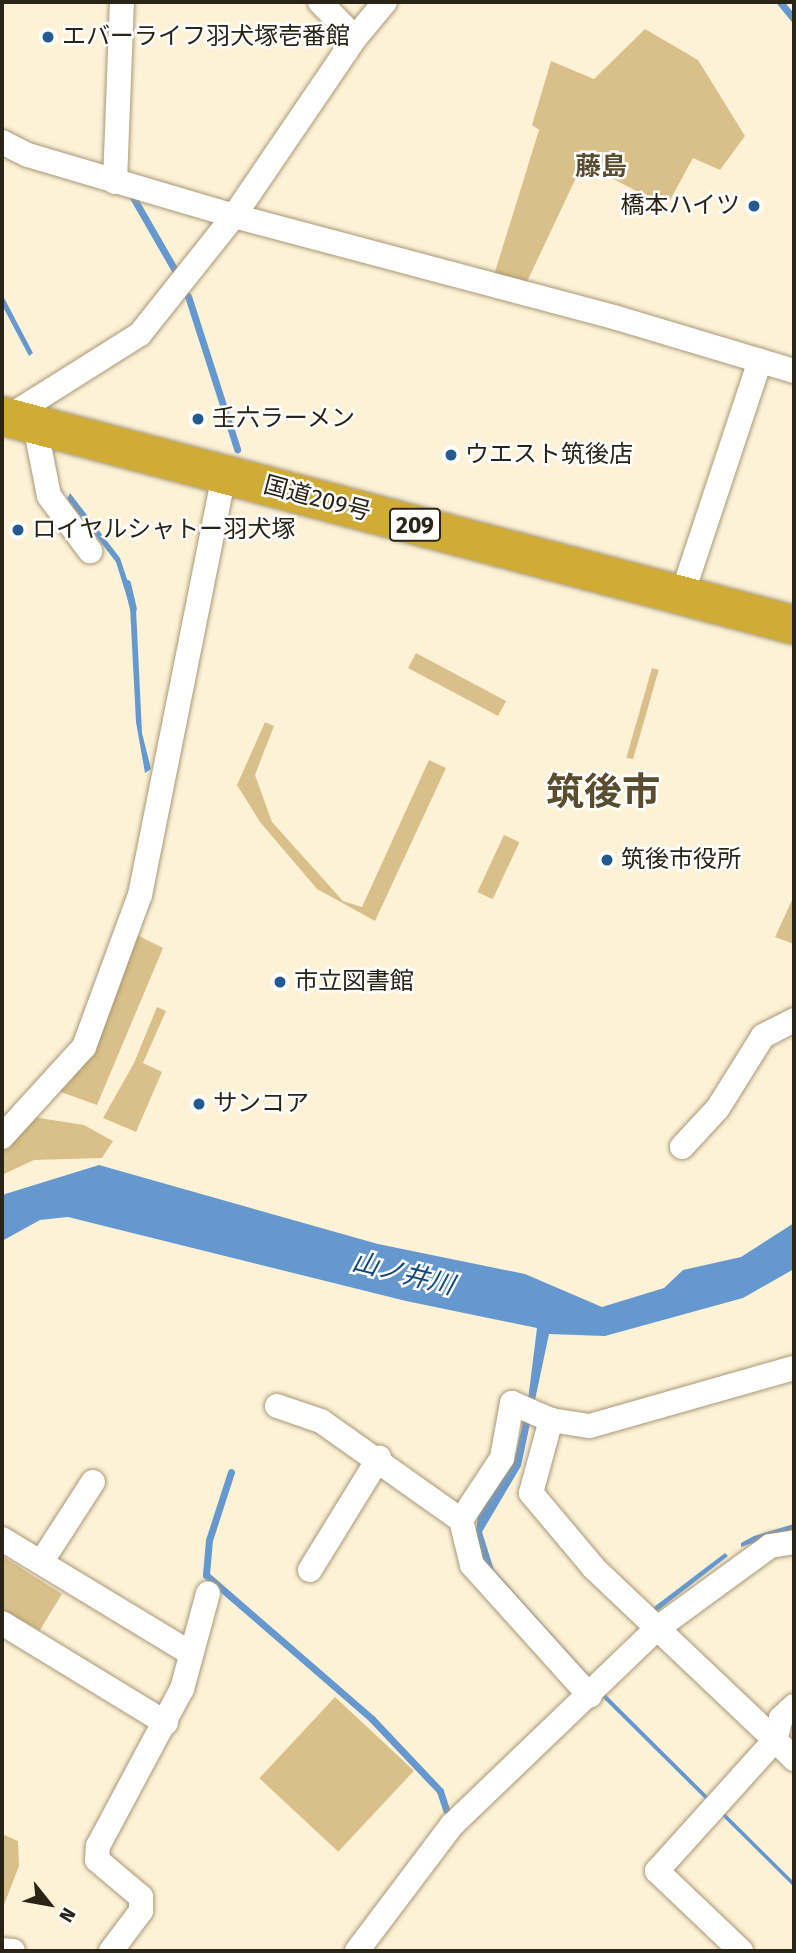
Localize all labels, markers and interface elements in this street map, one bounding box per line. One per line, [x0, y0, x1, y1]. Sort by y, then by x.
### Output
place label: エバーライフ羽犬塚壱番館 [62, 23, 350, 51]
marker: エバーライフ羽犬塚壱番館 [40, 29, 56, 45]
district label: 藤島 [575, 151, 627, 183]
place label: 橋本ハイツ [620, 192, 740, 220]
marker: 橋本ハイツ [746, 198, 762, 214]
place label: 壬六ラーメン [212, 405, 356, 433]
marker: 壬六ラーメン [190, 411, 206, 427]
place label: ウエスト筑後店 [465, 441, 633, 469]
marker: ウエスト筑後店 [443, 447, 459, 463]
street label: 国道209号 [260, 471, 374, 527]
road number: 209 [389, 505, 441, 544]
place label: ロイヤルシャトー羽犬塚 [32, 516, 296, 544]
marker: ロイヤルシャトー羽犬塚 [10, 522, 26, 538]
district label: 筑後市 [546, 770, 660, 816]
place label: 筑後市役所 [621, 846, 741, 874]
marker: 筑後市役所 [599, 852, 615, 868]
place label: 市立図書館 [294, 968, 414, 996]
marker: 市立図書館 [272, 974, 288, 990]
place label: サンコア [213, 1090, 309, 1118]
marker: サンコア [191, 1096, 207, 1112]
water label: 山ノ井川 [349, 1246, 457, 1302]
north arrow [14, 1869, 84, 1939]
text: N [54, 1904, 81, 1926]

